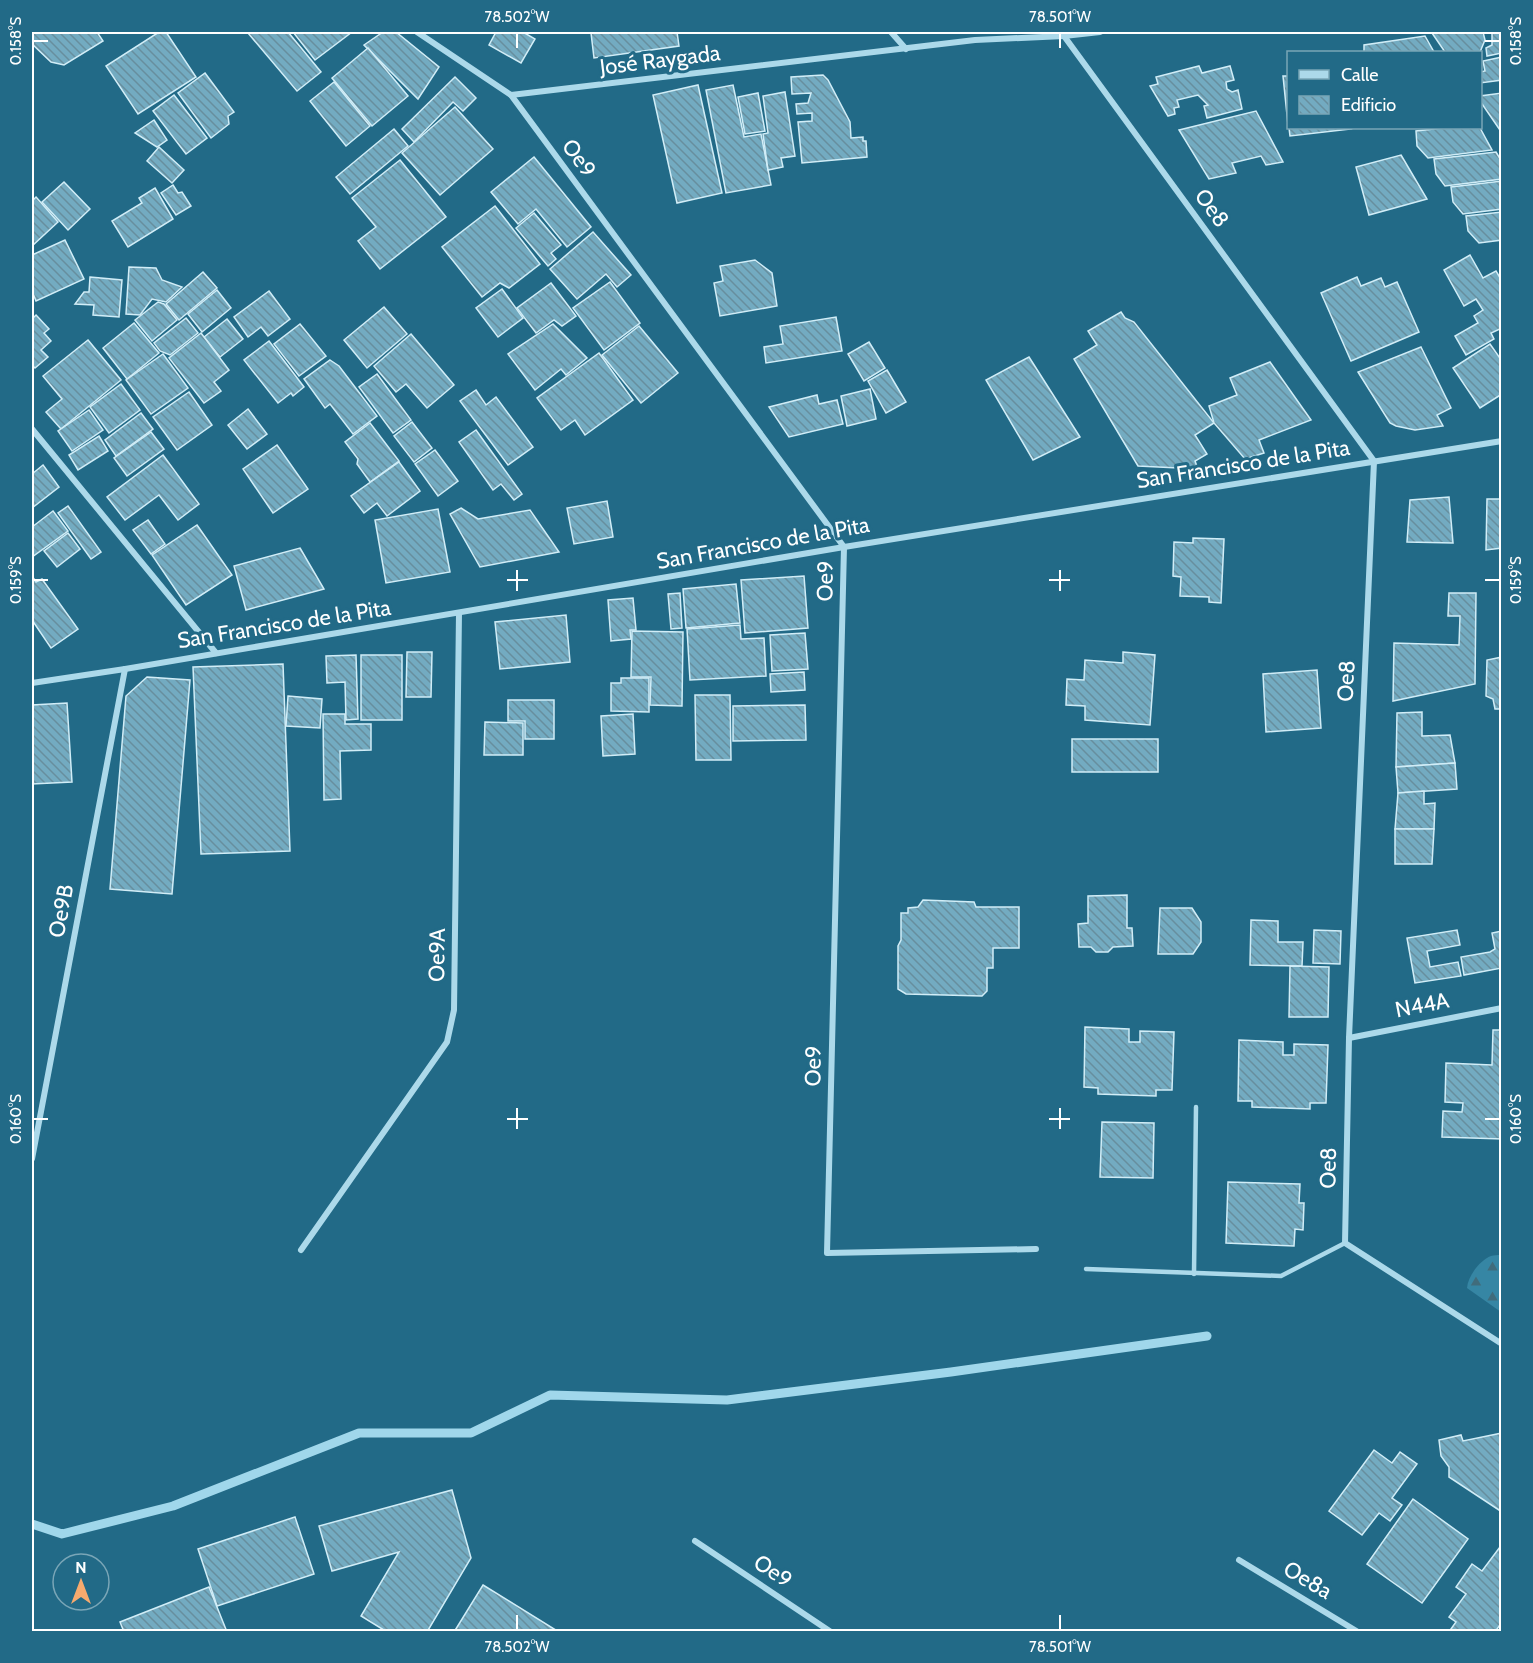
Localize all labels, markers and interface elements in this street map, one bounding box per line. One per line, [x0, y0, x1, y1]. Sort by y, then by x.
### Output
text: 78.502°W [485, 8, 550, 26]
text: 78.501°W [1029, 8, 1092, 26]
text: 0.158°S [7, 17, 25, 65]
text: 0.158°S [1507, 17, 1525, 65]
street label: José Raygada [597, 39, 722, 81]
legend [1287, 51, 1482, 129]
text: Calle [1341, 64, 1378, 86]
text: Edificio [1341, 94, 1396, 116]
street label: Oe9 [556, 134, 602, 182]
street label: Oe8 [1189, 183, 1235, 233]
street label: San Francisco de la Pita [1134, 434, 1352, 494]
street label: San Francisco de la Pita [654, 511, 872, 575]
text: 0.159°S [7, 556, 25, 604]
text: 0.159°S [1507, 556, 1525, 604]
street label: Oe9 [811, 560, 839, 602]
street label: San Francisco de la Pita [175, 594, 393, 654]
street label: Oe8 [1331, 660, 1361, 702]
street label: Oe9B [43, 882, 79, 940]
street label: Oe9A [423, 928, 451, 982]
street label: N44A [1393, 986, 1452, 1023]
street label: Oe9 [799, 1045, 827, 1087]
text: 0.160°S [7, 1094, 25, 1144]
text: 0.160°S [1507, 1094, 1525, 1144]
street label: Oe8 [1314, 1147, 1342, 1189]
street label: Oe9 [749, 1548, 797, 1594]
north arrow [51, 1552, 111, 1612]
street label: Oe8a [1279, 1555, 1338, 1605]
text: N [75, 1558, 87, 1577]
text: 78.502°W [485, 1638, 550, 1656]
text: 78.501°W [1029, 1638, 1092, 1656]

